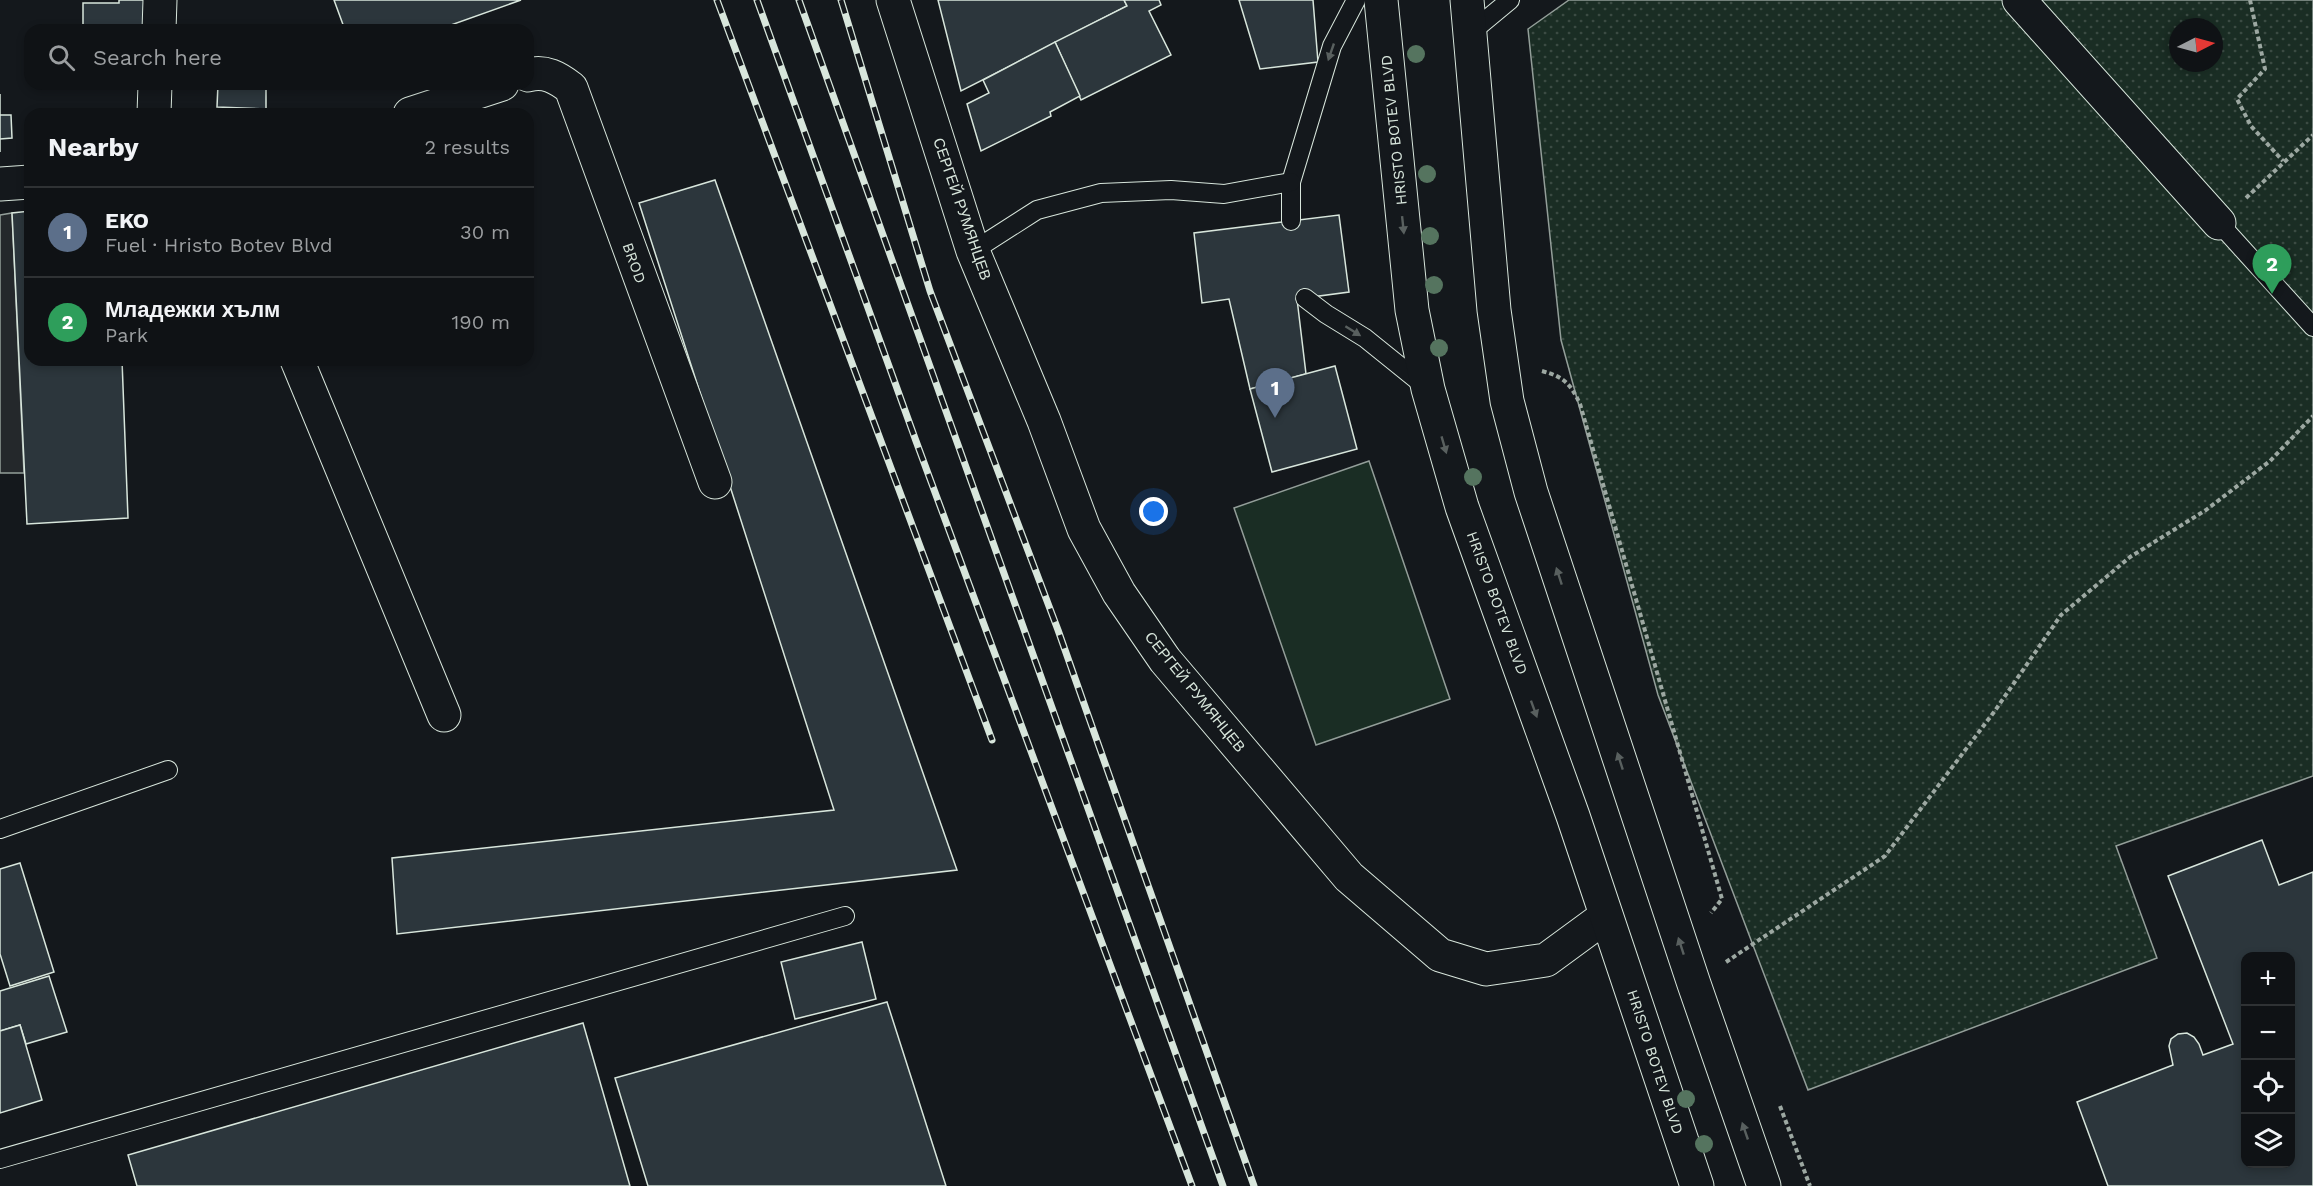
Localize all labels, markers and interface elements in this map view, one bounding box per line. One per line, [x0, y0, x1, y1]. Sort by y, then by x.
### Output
north arrow [2169, 18, 2223, 72]
search box [24, 24, 534, 90]
icon: search [45, 41, 78, 74]
one-way arrow [1325, 43, 1335, 61]
text: Search here [93, 45, 222, 70]
street label: HRISTO BOTEV BLVD [1377, 54, 1411, 206]
text: Nearby [48, 132, 139, 162]
text: 2 results [425, 135, 510, 159]
street label: СЕРГЕЙ РУМЯНЦЕВ [929, 135, 995, 283]
text: EKO [105, 208, 149, 233]
one-way arrow [1398, 216, 1408, 235]
text: 1 [63, 220, 72, 244]
text: 30 m [460, 220, 510, 244]
text: Fuel · Hristo Botev Blvd [105, 233, 333, 257]
street label: BROD [618, 240, 650, 286]
pin: 2 [2252, 244, 2292, 294]
text: Младежки хълм [105, 297, 280, 322]
text: 2 [62, 310, 73, 334]
text: 190 m [452, 310, 510, 334]
text: Park [105, 323, 148, 347]
one-way arrow [1345, 326, 1361, 337]
pin: 1 [1256, 368, 1294, 418]
one-way arrow [1440, 436, 1449, 454]
your location [1139, 497, 1168, 526]
street label: HRISTO BOTEV BLVD [1463, 529, 1531, 677]
one-way arrow [1554, 567, 1563, 585]
street label: СЕРГЕЙ РУМЯНЦЕВ [1141, 628, 1249, 756]
one-way arrow [1530, 700, 1540, 718]
one-way arrow [1615, 752, 1624, 770]
one-way arrow [1676, 937, 1686, 955]
map controls [2241, 952, 2295, 1168]
button: + [2241, 952, 2295, 1006]
street label: HRISTO BOTEV BLVD [1623, 987, 1687, 1137]
button: − [2241, 1006, 2295, 1060]
button: locate [2241, 1060, 2295, 1114]
button: layers [2241, 1114, 2295, 1168]
one-way arrow [1739, 1122, 1749, 1140]

